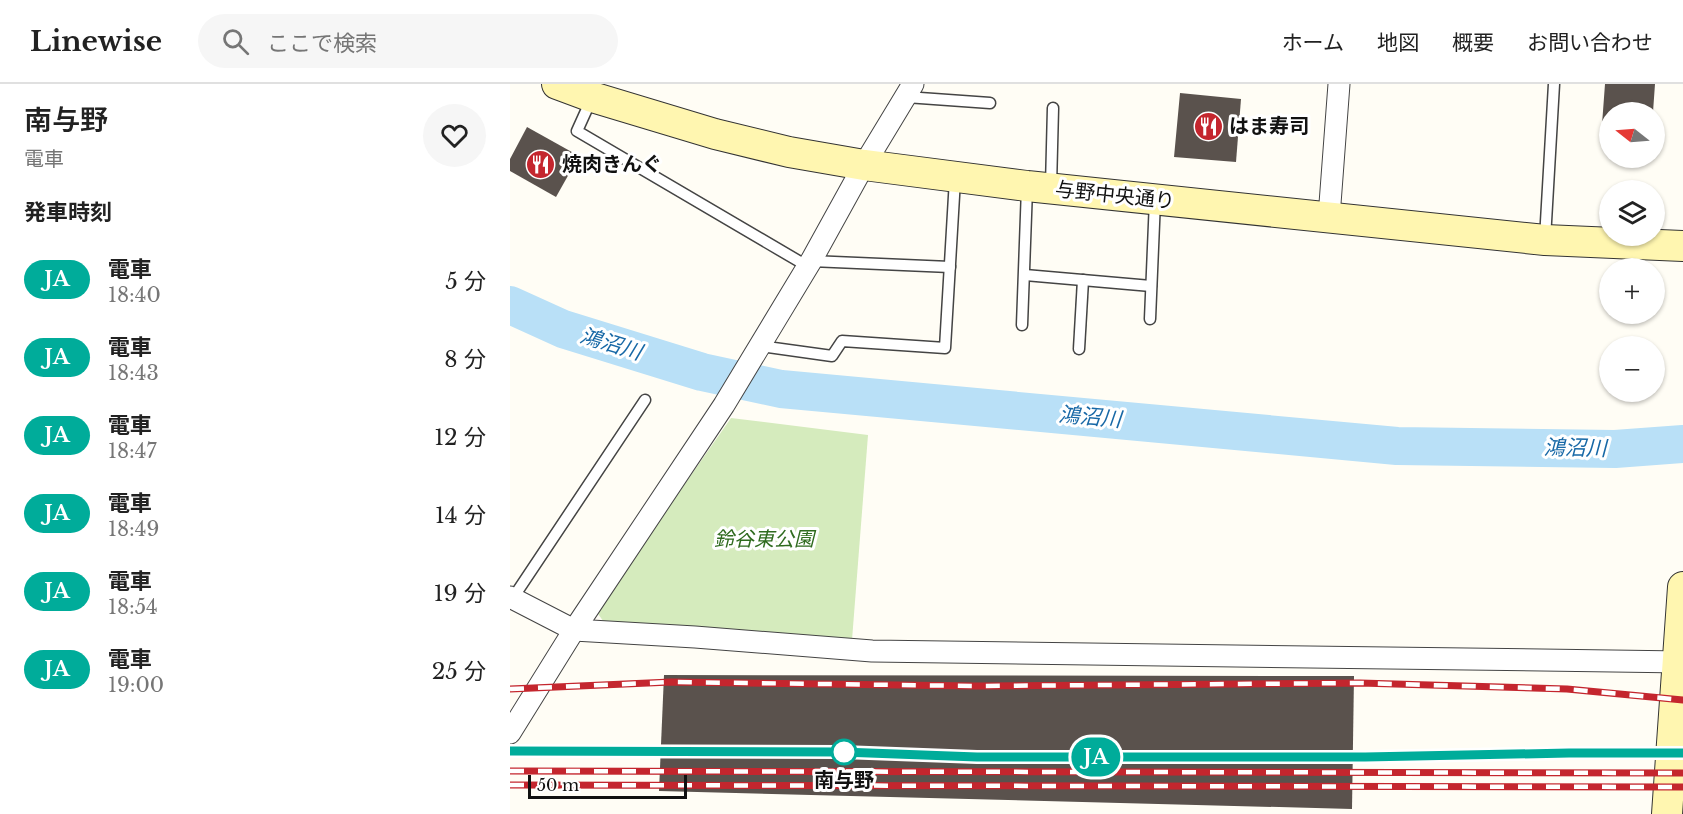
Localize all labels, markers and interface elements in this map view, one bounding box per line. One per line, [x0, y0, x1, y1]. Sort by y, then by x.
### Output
search box [198, 14, 618, 68]
text: Linewise [30, 24, 162, 59]
icon: search [219, 25, 252, 58]
text: ここで検索 [267, 30, 377, 57]
text: ホーム [1282, 30, 1344, 56]
text: 地図 [1377, 30, 1419, 56]
text: 概要 [1452, 30, 1494, 56]
text: お問い合わせ [1527, 30, 1653, 56]
north arrow [1599, 102, 1665, 168]
map controls [1599, 102, 1665, 402]
text: 南与野 [24, 103, 108, 138]
button: heart [423, 104, 486, 167]
restaurant icon: はま寿司 [1192, 110, 1224, 142]
place label: はま寿司 [1229, 114, 1309, 138]
text: 電車 [24, 147, 64, 171]
restaurant icon: 焼肉きんぐ [525, 148, 557, 180]
place label: 焼肉きんぐ [562, 152, 662, 176]
street label: 与野中央通り [1054, 177, 1176, 213]
button: layers [1599, 180, 1665, 246]
text: 発車時刻 [24, 199, 112, 226]
text: 電車 [108, 256, 152, 283]
button: + [1599, 258, 1665, 324]
text: JA [44, 266, 70, 292]
text: 5 分 [445, 268, 486, 295]
text: 18:40 [108, 283, 161, 307]
water label: 鴻沼川 [577, 322, 647, 366]
text: 電車 [108, 334, 152, 361]
button: − [1599, 336, 1665, 402]
text: JA [44, 344, 70, 370]
text: 8 分 [444, 346, 486, 373]
text: 18:43 [108, 361, 159, 385]
water label: 鴻沼川 [1057, 401, 1125, 433]
text: 電車 [108, 412, 152, 439]
text: JA [44, 422, 70, 448]
text: 12 分 [434, 424, 486, 451]
water label: 鴻沼川 [1543, 434, 1609, 462]
text: 18:47 [108, 439, 156, 463]
text: 電車 [108, 490, 152, 517]
text: JA [44, 500, 70, 526]
text: 14 分 [435, 502, 486, 529]
text: 18:49 [108, 517, 159, 541]
park label: 鈴谷東公園 [714, 527, 817, 551]
text: 電車 [108, 568, 152, 595]
text: JA [44, 578, 70, 604]
text: 19 分 [434, 580, 486, 607]
text: 18:54 [108, 595, 158, 619]
text: 電車 [108, 646, 152, 673]
text: JA [44, 656, 70, 682]
text: 25 分 [432, 658, 486, 685]
text: 19:00 [108, 673, 164, 697]
line badge: JA [1069, 738, 1123, 776]
marker: 南与野 [831, 739, 857, 765]
text: JA [1083, 744, 1109, 770]
place label: 南与野 [814, 768, 874, 792]
scale bar [528, 772, 687, 800]
text: 50 m [537, 775, 579, 795]

